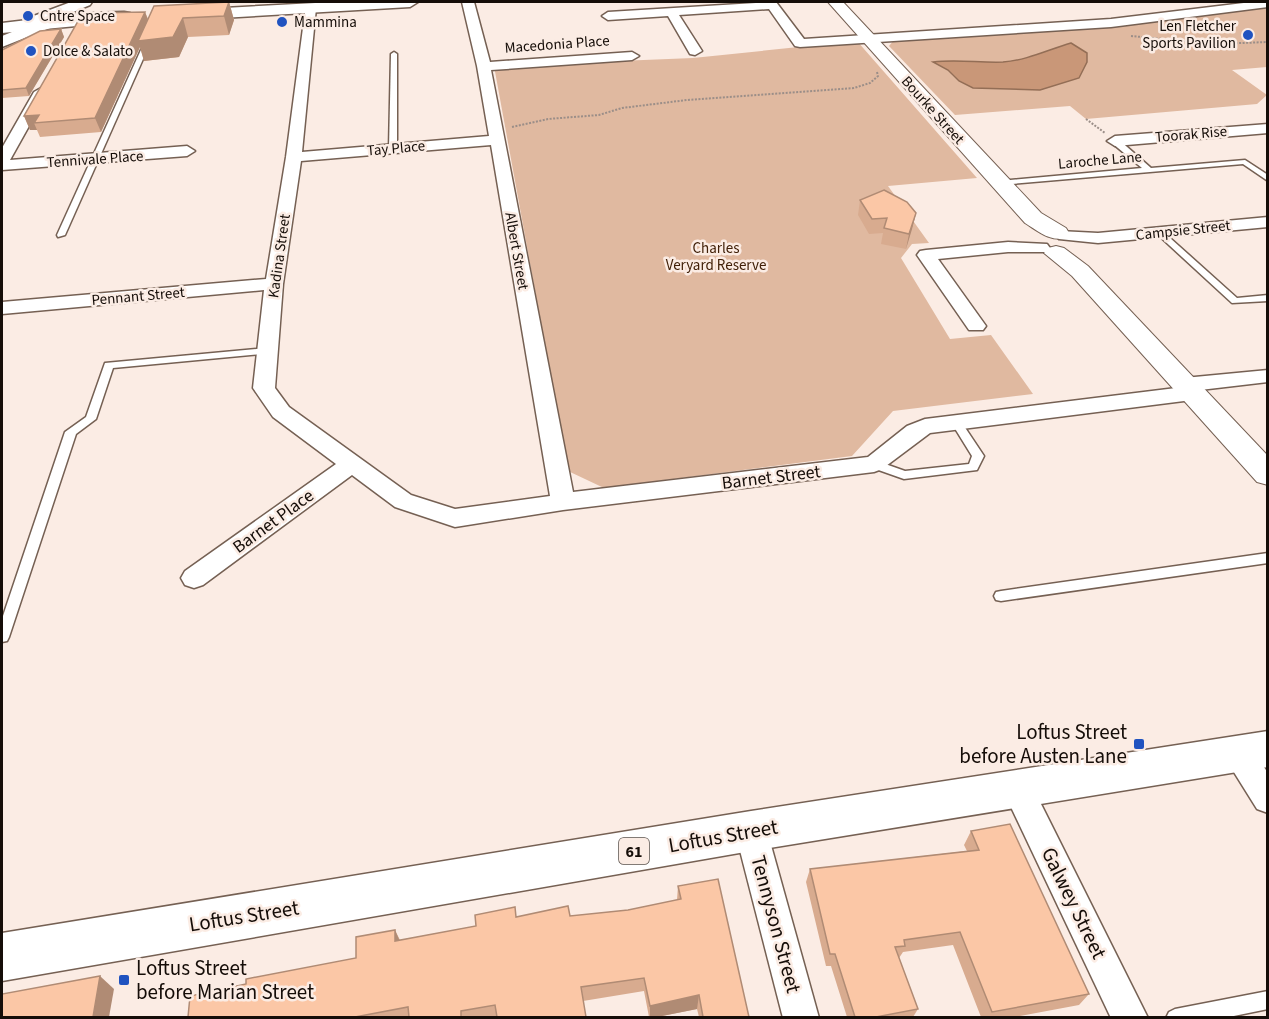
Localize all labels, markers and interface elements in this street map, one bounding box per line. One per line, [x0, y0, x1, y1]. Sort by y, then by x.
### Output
place label: Cntre Space [40, 6, 115, 27]
marker: Cntre Space [21, 9, 35, 23]
place label: Mammina [294, 12, 357, 33]
marker: Mammina [275, 15, 289, 29]
place label: Len Fletcher Sports Pavilion [1142, 16, 1237, 54]
marker: Len Fletcher Sports Pavilion [1241, 28, 1255, 42]
street label: Macedonia Place [504, 30, 610, 59]
place label: Dolce & Salato [43, 41, 133, 62]
marker: Dolce & Salato [24, 44, 38, 58]
street label: Bourke Street [896, 72, 969, 149]
street label: Toorak Rise [1154, 121, 1228, 148]
street label: Tay Place [366, 135, 426, 162]
street label: Tennivale Place [46, 146, 144, 173]
street label: Laroche Lane [1057, 146, 1143, 175]
street label: Albert Street [499, 211, 534, 292]
street label: Kadina Street [263, 213, 296, 299]
street label: Campsie Street [1135, 215, 1231, 246]
park label: Charles Veryard Reserve [666, 238, 766, 276]
street label: Pennant Street [91, 282, 185, 311]
street label: Barnet Street [720, 459, 822, 496]
street label: Barnet Place [228, 483, 319, 559]
place label: Loftus Street before Austen Lane [959, 717, 1127, 771]
marker: Loftus Street before Austen Lane [1132, 737, 1146, 751]
street label: Loftus Street [666, 812, 780, 860]
road number: 61 [619, 838, 649, 864]
street label: Galwey Street [1034, 842, 1114, 964]
street label: Tennyson Street [743, 852, 809, 996]
street label: Loftus Street [187, 893, 301, 939]
place label: Loftus Street before Marian Street [136, 953, 314, 1007]
marker: Loftus Street before Marian Street [117, 973, 131, 987]

